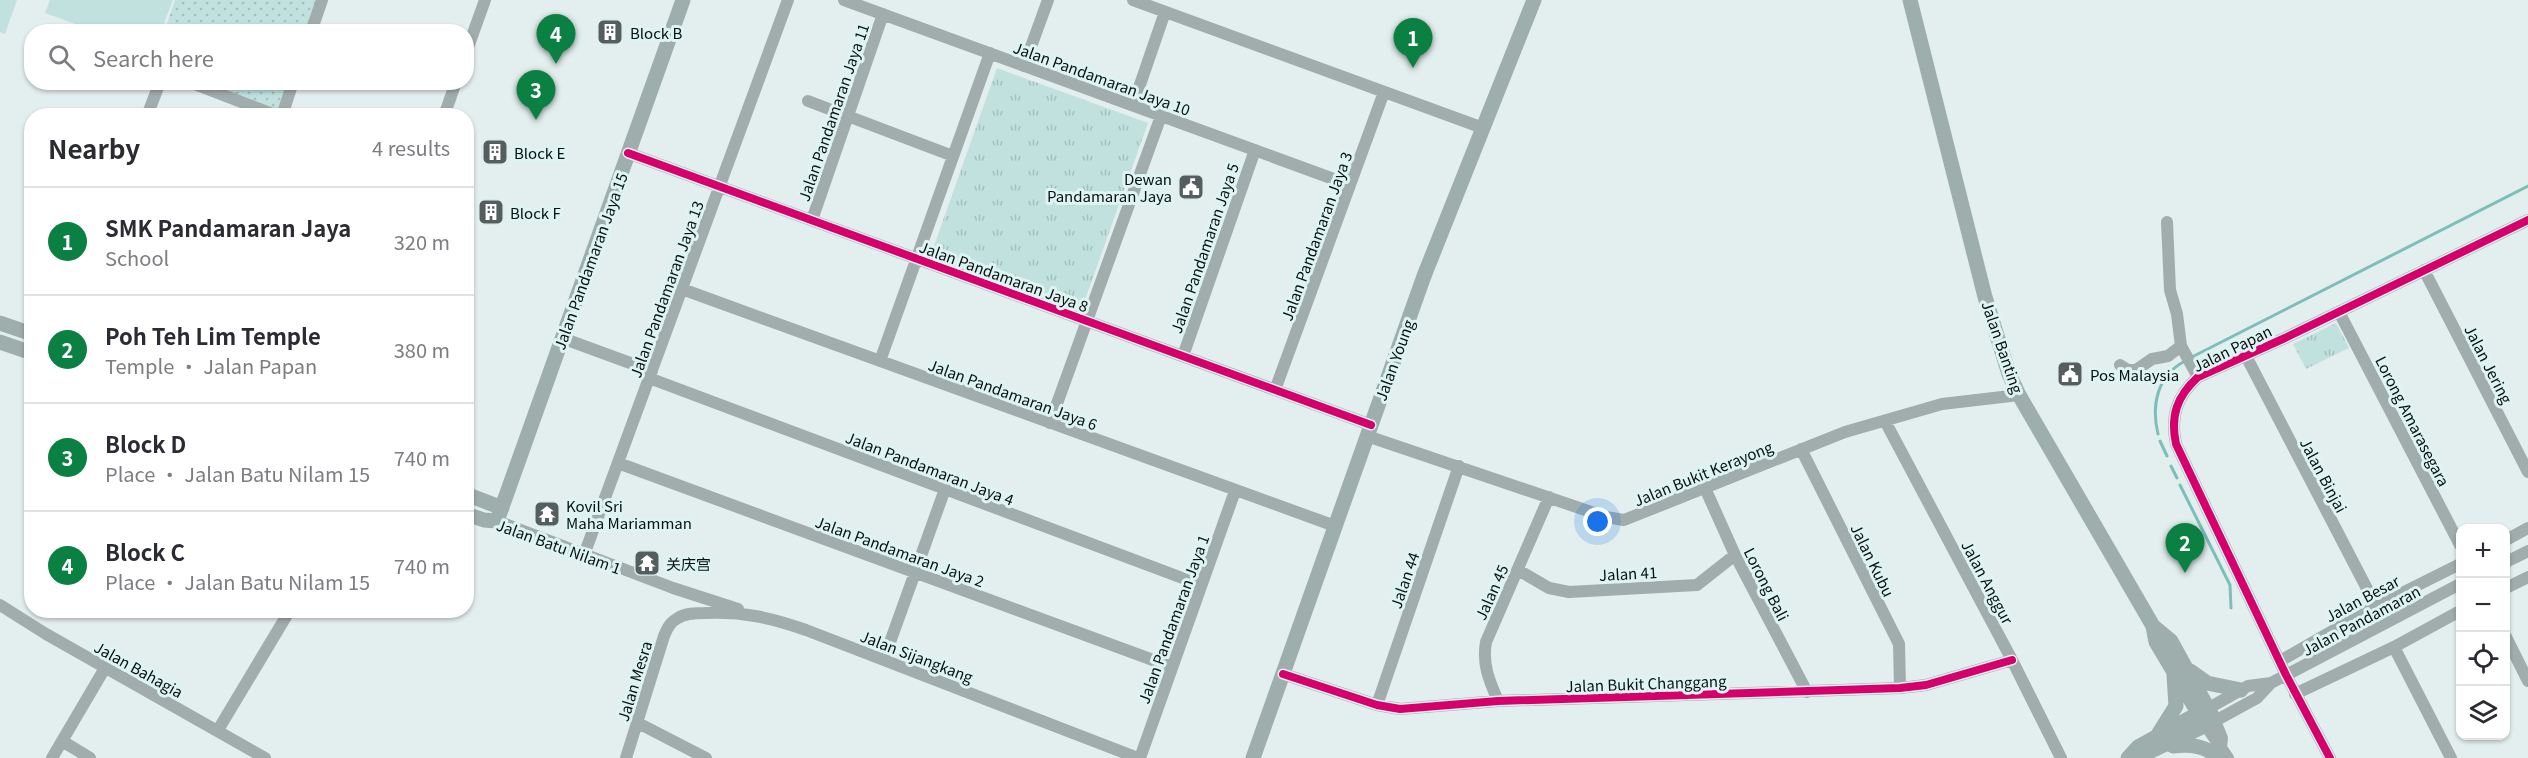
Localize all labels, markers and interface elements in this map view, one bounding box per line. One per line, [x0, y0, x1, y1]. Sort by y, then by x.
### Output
pin: 4 [536, 14, 576, 64]
building icon: Block B [595, 17, 625, 47]
pin: 1 [1394, 19, 1432, 68]
street label: Jalan Pandamaran Jaya 11 [793, 20, 873, 204]
place label: Block B [630, 22, 682, 43]
search box [24, 24, 474, 90]
street label: Jalan Pandamaran Jaya 10 [1011, 36, 1193, 120]
icon: search [45, 41, 78, 74]
text: Search here [93, 41, 214, 73]
pin: 3 [516, 70, 556, 120]
text: Nearby [48, 129, 140, 166]
text: 4 results [372, 133, 450, 162]
building icon: Block E [480, 137, 510, 167]
place label: Block E [514, 142, 565, 163]
street label: Jalan Pandamaran Jaya 3 [1276, 149, 1356, 323]
street label: Jalan Pandamaran Jaya 5 [1165, 160, 1243, 336]
place label: Dewan Pandamaran Jaya [1047, 168, 1172, 206]
street label: Jalan Pandamaran Jaya 15 [548, 170, 632, 352]
public building icon: Dewan Pandamaran Jaya [1176, 172, 1206, 202]
building icon: Block F [476, 197, 506, 227]
street label: Jalan Pandamaran Jaya 13 [624, 198, 708, 380]
place label: Block F [510, 202, 561, 223]
text: SMK Pandamaran Jaya [105, 211, 351, 243]
text: 1 [62, 227, 73, 256]
text: 320 m [394, 227, 450, 256]
street label: Jalan Pandamaran Jaya 8 [917, 236, 1091, 316]
text: School [105, 243, 169, 272]
street label: Jalan Banting [1977, 298, 2029, 397]
street label: Jalan Young [1370, 316, 1419, 403]
text: Poh Teh Lim Temple [105, 319, 321, 351]
street label: Jalan Papan [2189, 320, 2275, 376]
street label: Jalan Jering [2460, 321, 2518, 407]
text: 2 [62, 335, 73, 364]
text: 380 m [394, 335, 450, 364]
text: Temple · Jalan Papan [105, 351, 317, 380]
street label: Lorong Amarasegara [2371, 352, 2455, 490]
street label: Jalan Pandamaran Jaya 6 [926, 354, 1100, 434]
public building icon: Pos Malaysia [2055, 359, 2085, 389]
place label: Pos Malaysia [2090, 364, 2179, 385]
street label: Jalan Pandamaran Jaya 4 [843, 426, 1017, 510]
text: Block D [105, 427, 186, 459]
street label: Jalan Binjai [2296, 434, 2352, 516]
street label: Jalan Bukit Kerayong [1630, 435, 1776, 510]
text: 3 [62, 443, 73, 472]
text: 740 m [394, 443, 450, 472]
text: Place · Jalan Batu Nilam 15 [105, 459, 370, 488]
place label: Kovil Sri Maha Mariamman [566, 495, 692, 533]
temple icon: Kovil Sri Maha Mariamman [532, 499, 562, 529]
your location [1583, 507, 1612, 536]
street label: Jalan Pandamaran Jaya 2 [813, 511, 987, 591]
street label: Jalan Batu Nilam 1 [494, 514, 624, 578]
street label: Jalan Kubu [1846, 520, 1900, 600]
pin: 2 [2166, 524, 2204, 573]
map controls [2456, 524, 2510, 740]
button: + [2456, 524, 2510, 578]
street label: Jalan Pandamaran Jaya 1 [1133, 532, 1213, 706]
text: Block C [105, 535, 185, 567]
street label: Jalan Anggur [1957, 537, 2019, 628]
street label: Lorong Bali [1740, 544, 1794, 624]
temple icon: 关庆宫 [632, 548, 662, 578]
street label: Jalan 44 [1385, 549, 1423, 611]
text: 4 [62, 551, 73, 580]
text: 740 m [394, 551, 450, 580]
place label: 关庆宫 [666, 553, 711, 574]
street label: Jalan 45 [1470, 561, 1512, 623]
street label: Jalan 41 [1598, 561, 1658, 585]
text: Place · Jalan Batu Nilam 15 [105, 567, 370, 596]
street label: Jalan Besar [2321, 570, 2403, 626]
button: − [2456, 578, 2510, 632]
street label: Jalan Pandamaran [2298, 580, 2424, 660]
street label: Jalan Sijangkang [858, 625, 977, 687]
button: locate [2456, 632, 2510, 686]
street label: Jalan Bahagia [91, 636, 187, 702]
street label: Jalan Mesra [612, 638, 656, 724]
street label: Jalan Bukit Changgang [1565, 670, 1727, 696]
button: layers [2456, 686, 2510, 740]

